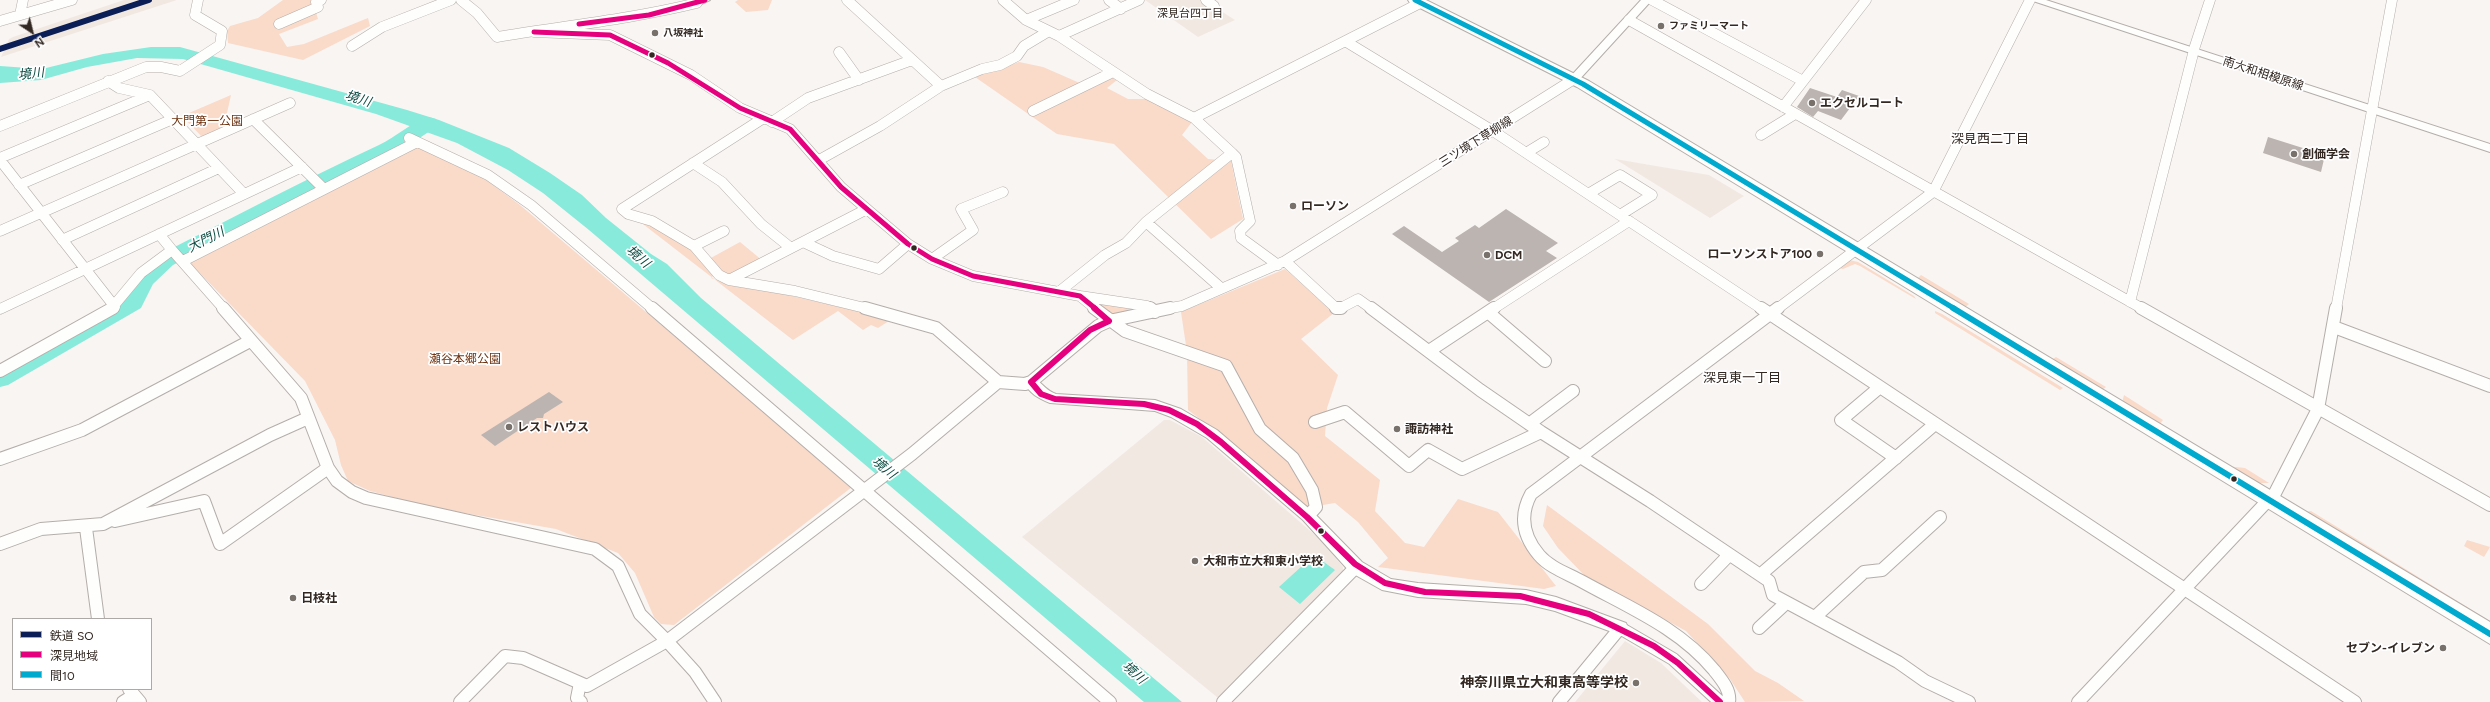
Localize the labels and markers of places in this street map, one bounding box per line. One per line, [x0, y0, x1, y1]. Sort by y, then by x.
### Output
place label: ファミリーマート [1669, 20, 1749, 32]
marker: ファミリーマート [1656, 21, 1666, 31]
place label: 八坂神社 [663, 27, 703, 39]
marker: 八坂神社 [650, 28, 660, 38]
unlabelled marker [647, 50, 657, 60]
place label: エクセルコート [1820, 96, 1904, 110]
marker: エクセルコート [1807, 98, 1817, 108]
place label: 創価学会 [2302, 147, 2350, 161]
marker: 創価学会 [2289, 149, 2299, 159]
place label: ローソン [1301, 199, 1349, 213]
marker: ローソン [1288, 201, 1298, 211]
unlabelled marker [909, 243, 919, 253]
place label: ローソンストア100 [1707, 247, 1812, 261]
place label: DCM [1495, 248, 1522, 262]
marker: ローソンストア100 [1815, 249, 1825, 259]
marker: DCM [1482, 250, 1492, 260]
place label: レストハウス [517, 420, 589, 434]
marker: レストハウス [504, 422, 514, 432]
place label: 諏訪神社 [1405, 422, 1453, 436]
marker: 諏訪神社 [1392, 424, 1402, 434]
unlabelled marker [2229, 474, 2239, 484]
unlabelled marker [1316, 526, 1326, 536]
place label: 大和市立大和東小学校 [1203, 554, 1323, 568]
marker: 大和市立大和東小学校 [1190, 556, 1200, 566]
place label: 日枝社 [301, 591, 337, 605]
marker: 日枝社 [288, 593, 298, 603]
place label: セブン-イレブン [2346, 641, 2435, 655]
marker: セブン-イレブン [2438, 643, 2448, 653]
place label: 神奈川県立大和東高等学校 [1460, 675, 1628, 691]
marker: 神奈川県立大和東高等学校 [1631, 678, 1641, 688]

